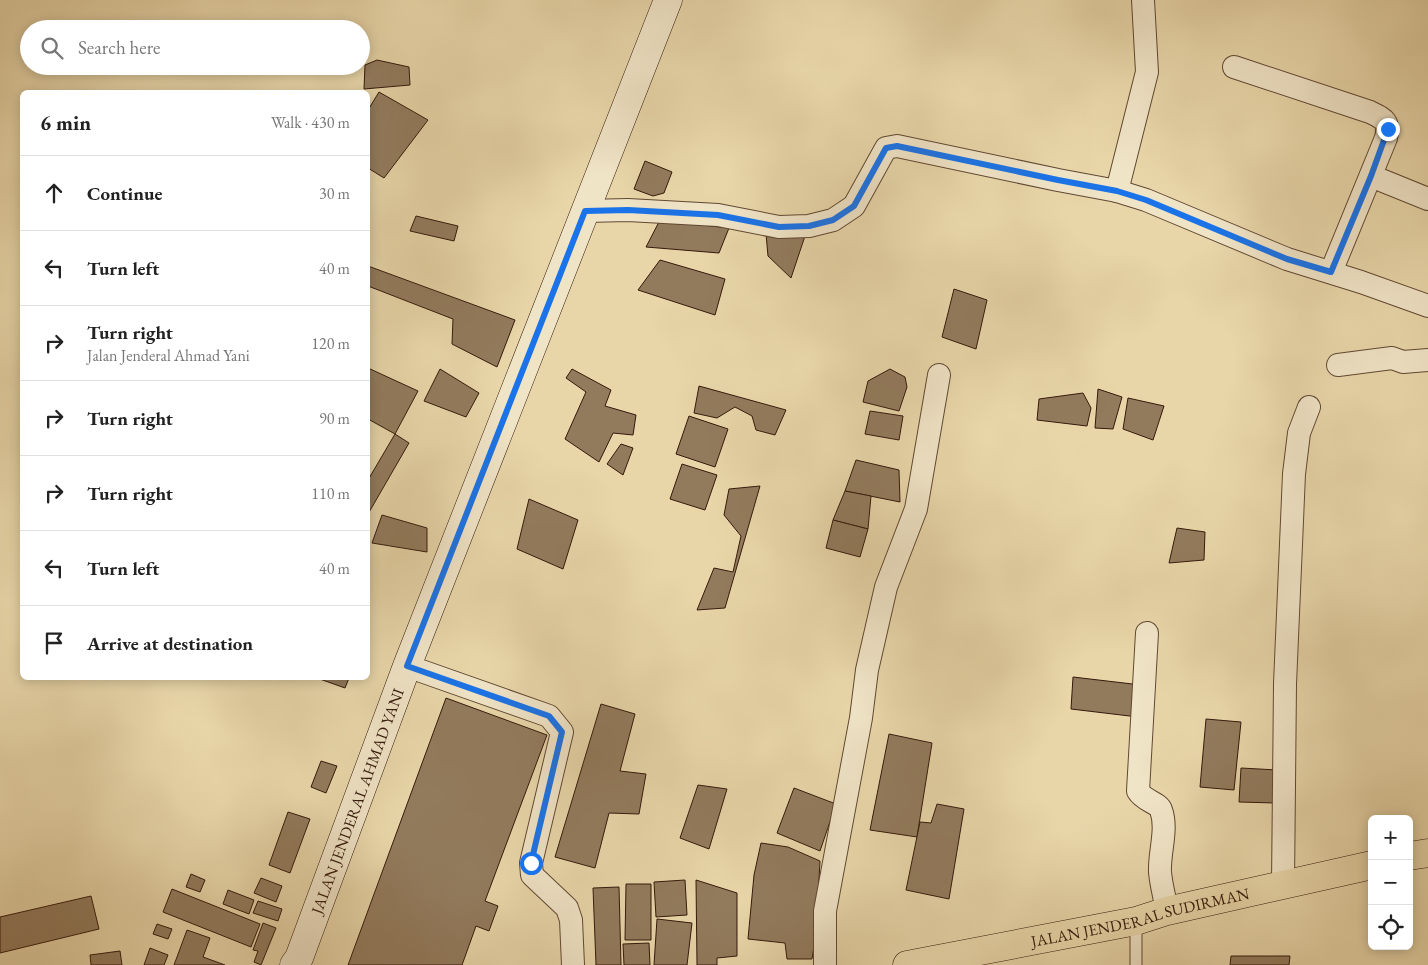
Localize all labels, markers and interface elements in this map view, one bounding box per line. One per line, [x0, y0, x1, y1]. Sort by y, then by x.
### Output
search box [20, 20, 370, 75]
icon: search [38, 34, 66, 62]
text: Search here [78, 35, 160, 60]
text: 6 min [40, 109, 91, 136]
text: Walk · 430 m [271, 112, 350, 133]
route end [1377, 118, 1400, 141]
icon: ahead [40, 179, 68, 207]
text: Continue [87, 181, 162, 206]
text: 30 m [319, 183, 350, 204]
icon: left [40, 254, 68, 282]
text: Turn left [87, 256, 159, 281]
text: 40 m [319, 258, 350, 279]
text: Turn right [87, 320, 173, 345]
icon: right [40, 329, 68, 357]
text: 120 m [311, 333, 350, 354]
text: Jalan Jenderal Ahmad Yani [87, 345, 250, 366]
icon: right [40, 404, 68, 432]
text: Turn right [87, 406, 173, 431]
text: 90 m [319, 408, 350, 429]
icon: right [40, 479, 68, 507]
text: Turn right [87, 481, 173, 506]
text: 110 m [311, 483, 350, 504]
icon: left [40, 554, 68, 582]
text: Turn left [87, 556, 159, 581]
text: 40 m [319, 558, 350, 579]
icon: arrive [40, 629, 68, 657]
text: Arrive at destination [87, 631, 253, 656]
street label: JALAN JENDERAL AHMAD YANI [305, 685, 409, 919]
map controls [1368, 815, 1413, 950]
button: + [1368, 815, 1413, 860]
route start [520, 852, 543, 875]
button: − [1368, 860, 1413, 905]
street label: JALAN JENDERAL SUDIRMAN [1027, 883, 1252, 952]
button: locate [1368, 905, 1413, 950]

